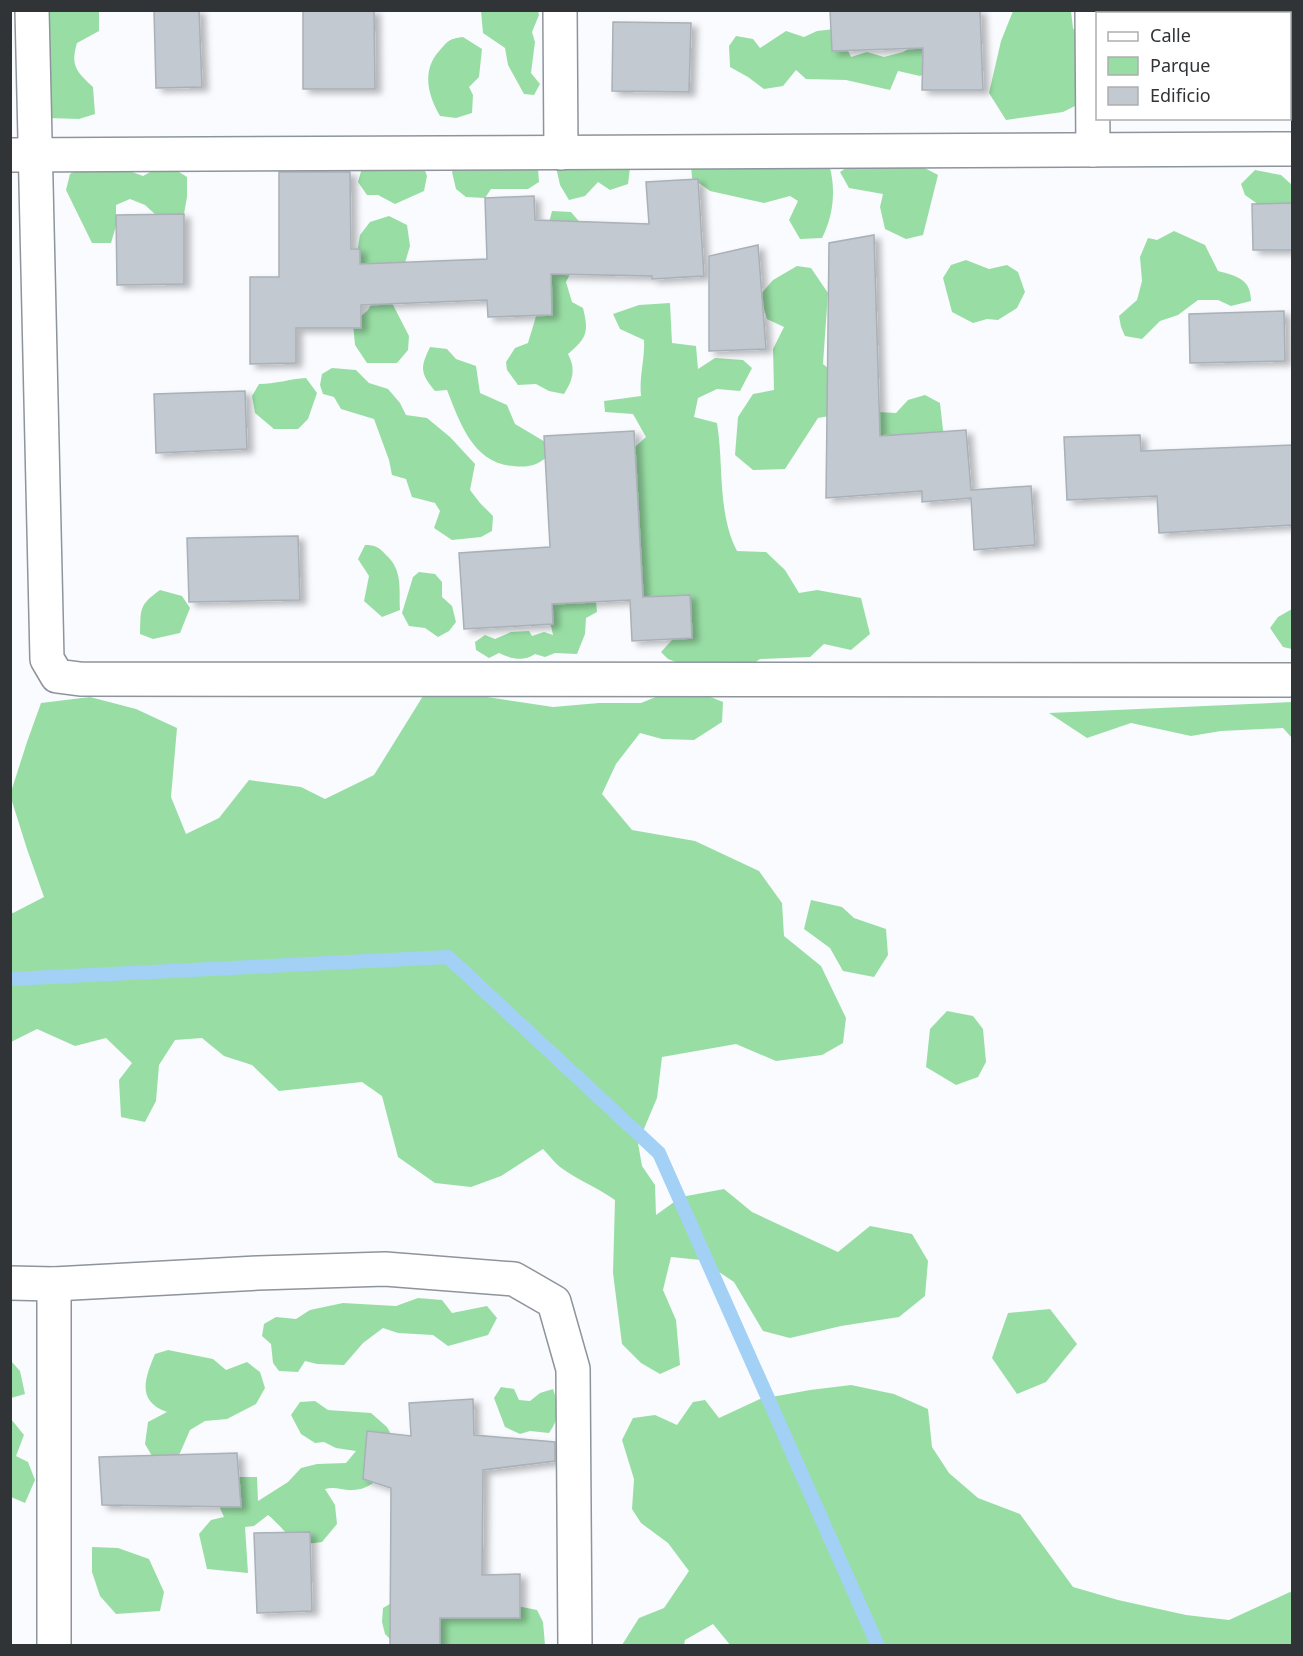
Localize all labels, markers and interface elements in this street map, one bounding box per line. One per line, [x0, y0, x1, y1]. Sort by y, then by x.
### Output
legend [1096, 12, 1291, 120]
text: Calle [1150, 23, 1191, 47]
text: Parque [1150, 53, 1210, 77]
text: Edificio [1150, 83, 1211, 107]

